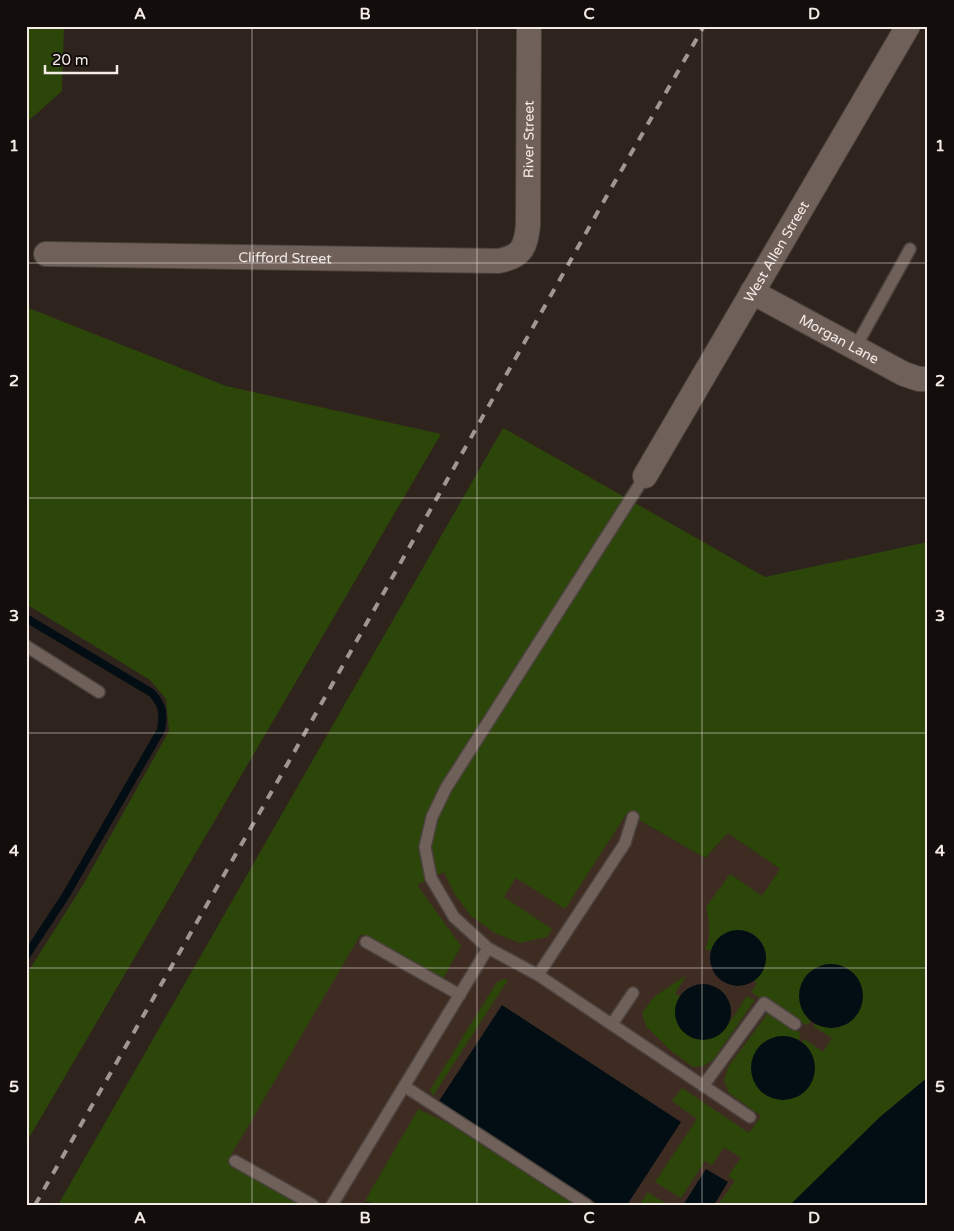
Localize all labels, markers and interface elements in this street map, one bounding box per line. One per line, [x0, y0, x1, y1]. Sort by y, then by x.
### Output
text: A [134, 4, 146, 24]
text: B [359, 4, 371, 24]
text: C [583, 4, 595, 24]
text: D [808, 4, 820, 24]
scale bar [45, 42, 118, 74]
text: 20 m [52, 51, 89, 69]
street label: River Street [520, 100, 538, 178]
text: 1 [9, 136, 19, 156]
text: 1 [935, 136, 945, 156]
street label: West Allen Street [740, 197, 813, 306]
street label: Clifford Street [238, 249, 332, 267]
street label: Morgan Lane [796, 311, 882, 368]
text: 2 [9, 371, 19, 391]
text: 2 [935, 371, 945, 391]
text: 3 [9, 606, 19, 626]
text: 3 [935, 606, 945, 626]
text: 4 [9, 841, 19, 861]
text: 4 [935, 841, 945, 861]
text: 5 [9, 1077, 19, 1097]
text: 5 [935, 1077, 945, 1097]
text: A [134, 1208, 146, 1228]
text: B [359, 1208, 371, 1228]
text: C [583, 1208, 595, 1228]
text: D [808, 1208, 820, 1228]

